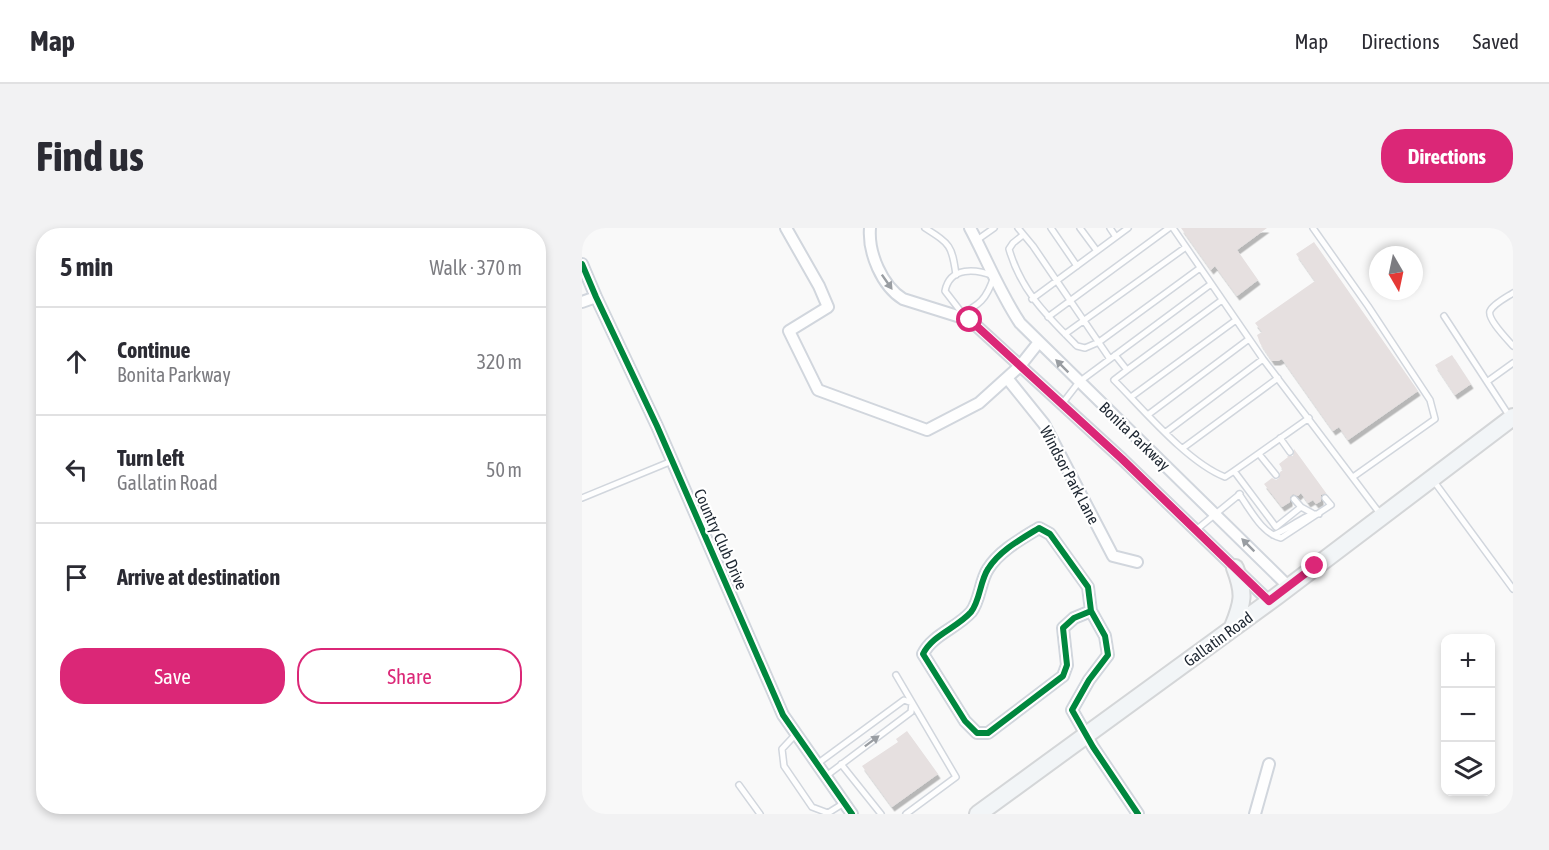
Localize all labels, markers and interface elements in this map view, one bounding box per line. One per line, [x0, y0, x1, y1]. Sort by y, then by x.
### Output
text: Map [30, 25, 75, 57]
text: Map [1294, 29, 1328, 53]
text: Directions [1361, 29, 1440, 53]
text: Saved [1473, 29, 1519, 53]
button: Directions [1381, 129, 1513, 183]
text: Find us [36, 132, 144, 180]
north arrow [1369, 246, 1423, 300]
text: 5 min [60, 252, 113, 282]
text: Walk · 370 m [430, 256, 522, 279]
one-way arrow [881, 274, 893, 290]
route start [956, 306, 982, 332]
text: Continue [117, 337, 191, 363]
icon: ahead [60, 345, 93, 378]
text: 320 m [477, 350, 522, 373]
one-way arrow [1056, 359, 1070, 373]
text: Bonita Parkway [117, 363, 231, 386]
street label: Bonita Parkway [1095, 398, 1174, 475]
street label: Windsor Park Lane [1037, 423, 1103, 527]
text: Turn left [117, 445, 184, 471]
icon: left [60, 453, 93, 486]
text: 50 m [486, 458, 522, 481]
text: Gallatin Road [117, 471, 218, 494]
street label: Country Club Drive [690, 486, 751, 593]
one-way arrow [1241, 539, 1255, 553]
route end [1301, 552, 1327, 578]
icon: arrive [60, 561, 93, 594]
text: Arrive at destination [117, 564, 280, 590]
street label: Gallatin Road [1180, 608, 1256, 670]
map controls [1441, 634, 1495, 796]
button: + [1441, 634, 1495, 688]
button: Save [60, 648, 285, 704]
button: Share [297, 648, 522, 704]
button: − [1441, 688, 1495, 742]
one-way arrow [864, 735, 880, 747]
button: layers [1441, 742, 1495, 796]

